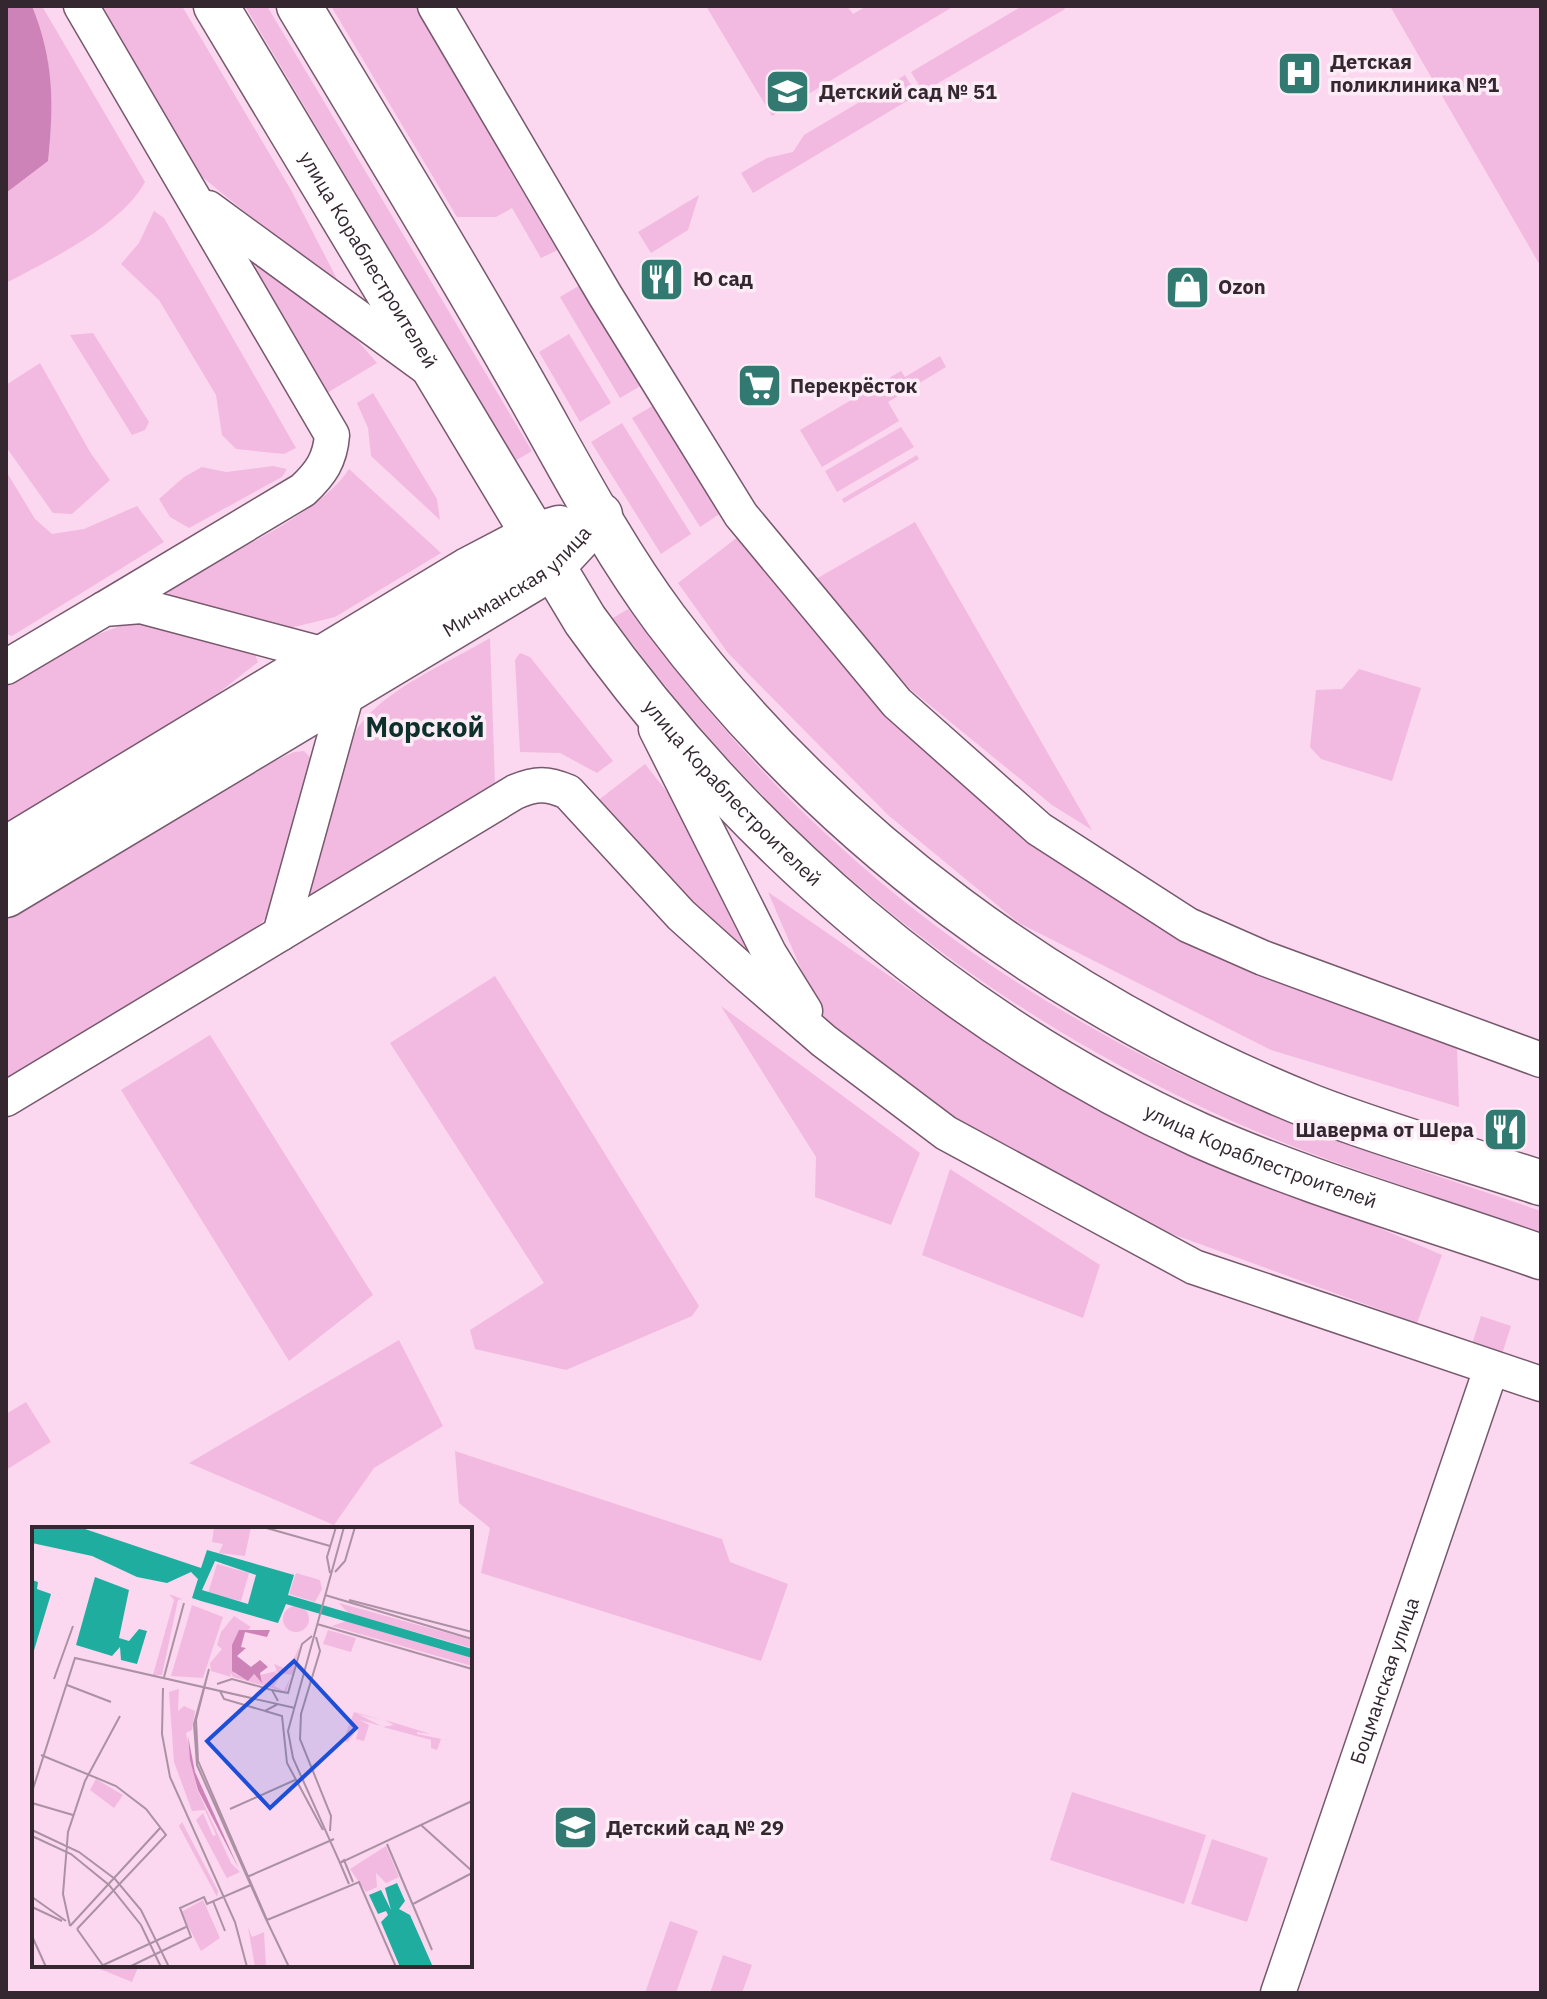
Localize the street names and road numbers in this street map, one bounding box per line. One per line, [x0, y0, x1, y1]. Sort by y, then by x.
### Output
street label: улица Кораблестроителей [293, 146, 444, 373]
street label: Мичманская улица [437, 519, 597, 643]
street label: улица Кораблестроителей [638, 693, 828, 892]
street label: улица Кораблестроителей [1140, 1097, 1381, 1214]
street label: Боцманская улица [1343, 1593, 1425, 1768]

